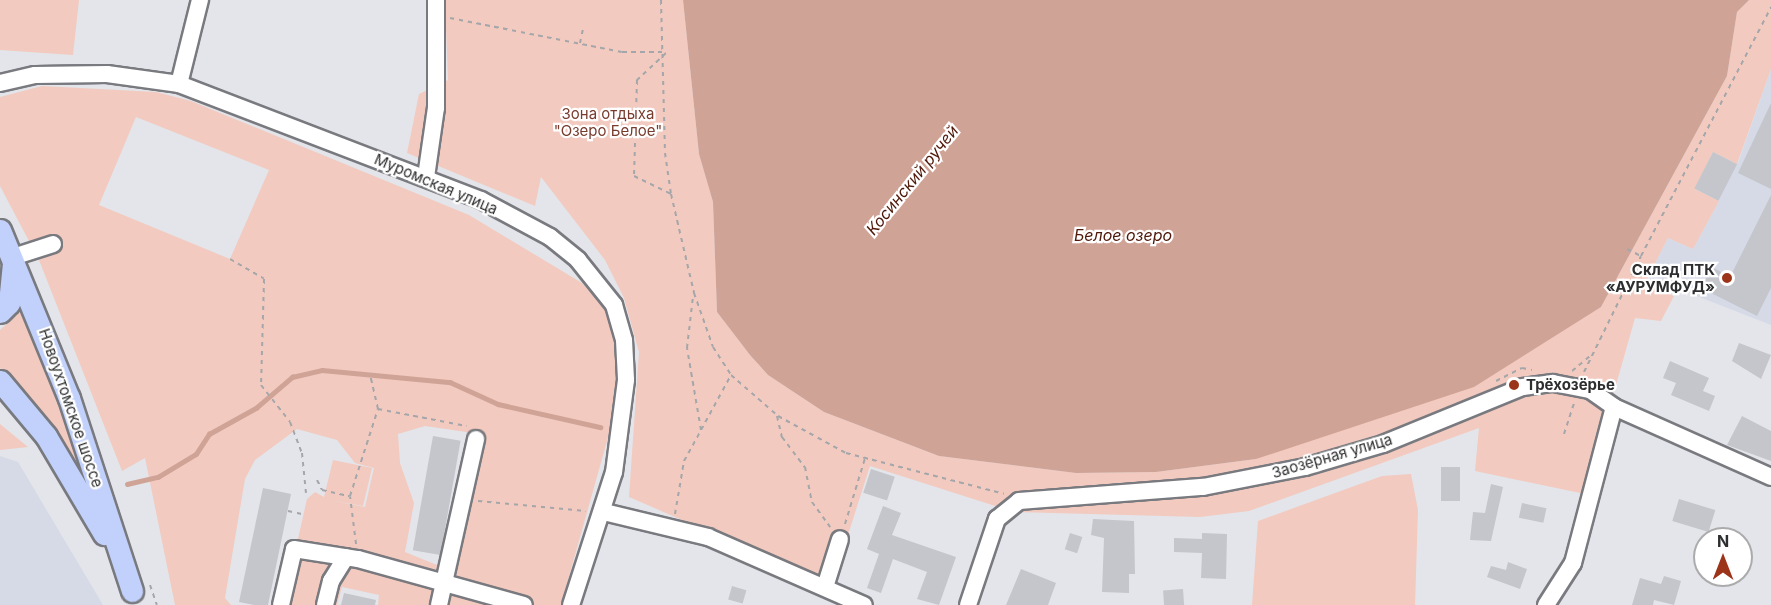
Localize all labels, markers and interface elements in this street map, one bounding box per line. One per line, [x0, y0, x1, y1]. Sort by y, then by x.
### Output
park label: Зона отдыха "Озеро Белое" [554, 104, 662, 139]
water label: Косинский ручей [862, 121, 962, 239]
street label: Муромская улица [372, 150, 500, 218]
water label: Белое озеро [1074, 225, 1172, 245]
place label: Склад ПТК «АУРУМФУД» [1606, 260, 1715, 295]
marker: Склад ПТК «АУРУМФУД» [1720, 271, 1734, 285]
street label: Новоухтомское шоссе [35, 326, 107, 490]
place label: Трёхозёрье [1526, 376, 1615, 394]
marker: Трёхозёрье [1507, 378, 1521, 392]
street label: Заозёрная улица [1270, 430, 1394, 482]
north arrow [1693, 527, 1753, 587]
text: N [1717, 531, 1729, 551]

